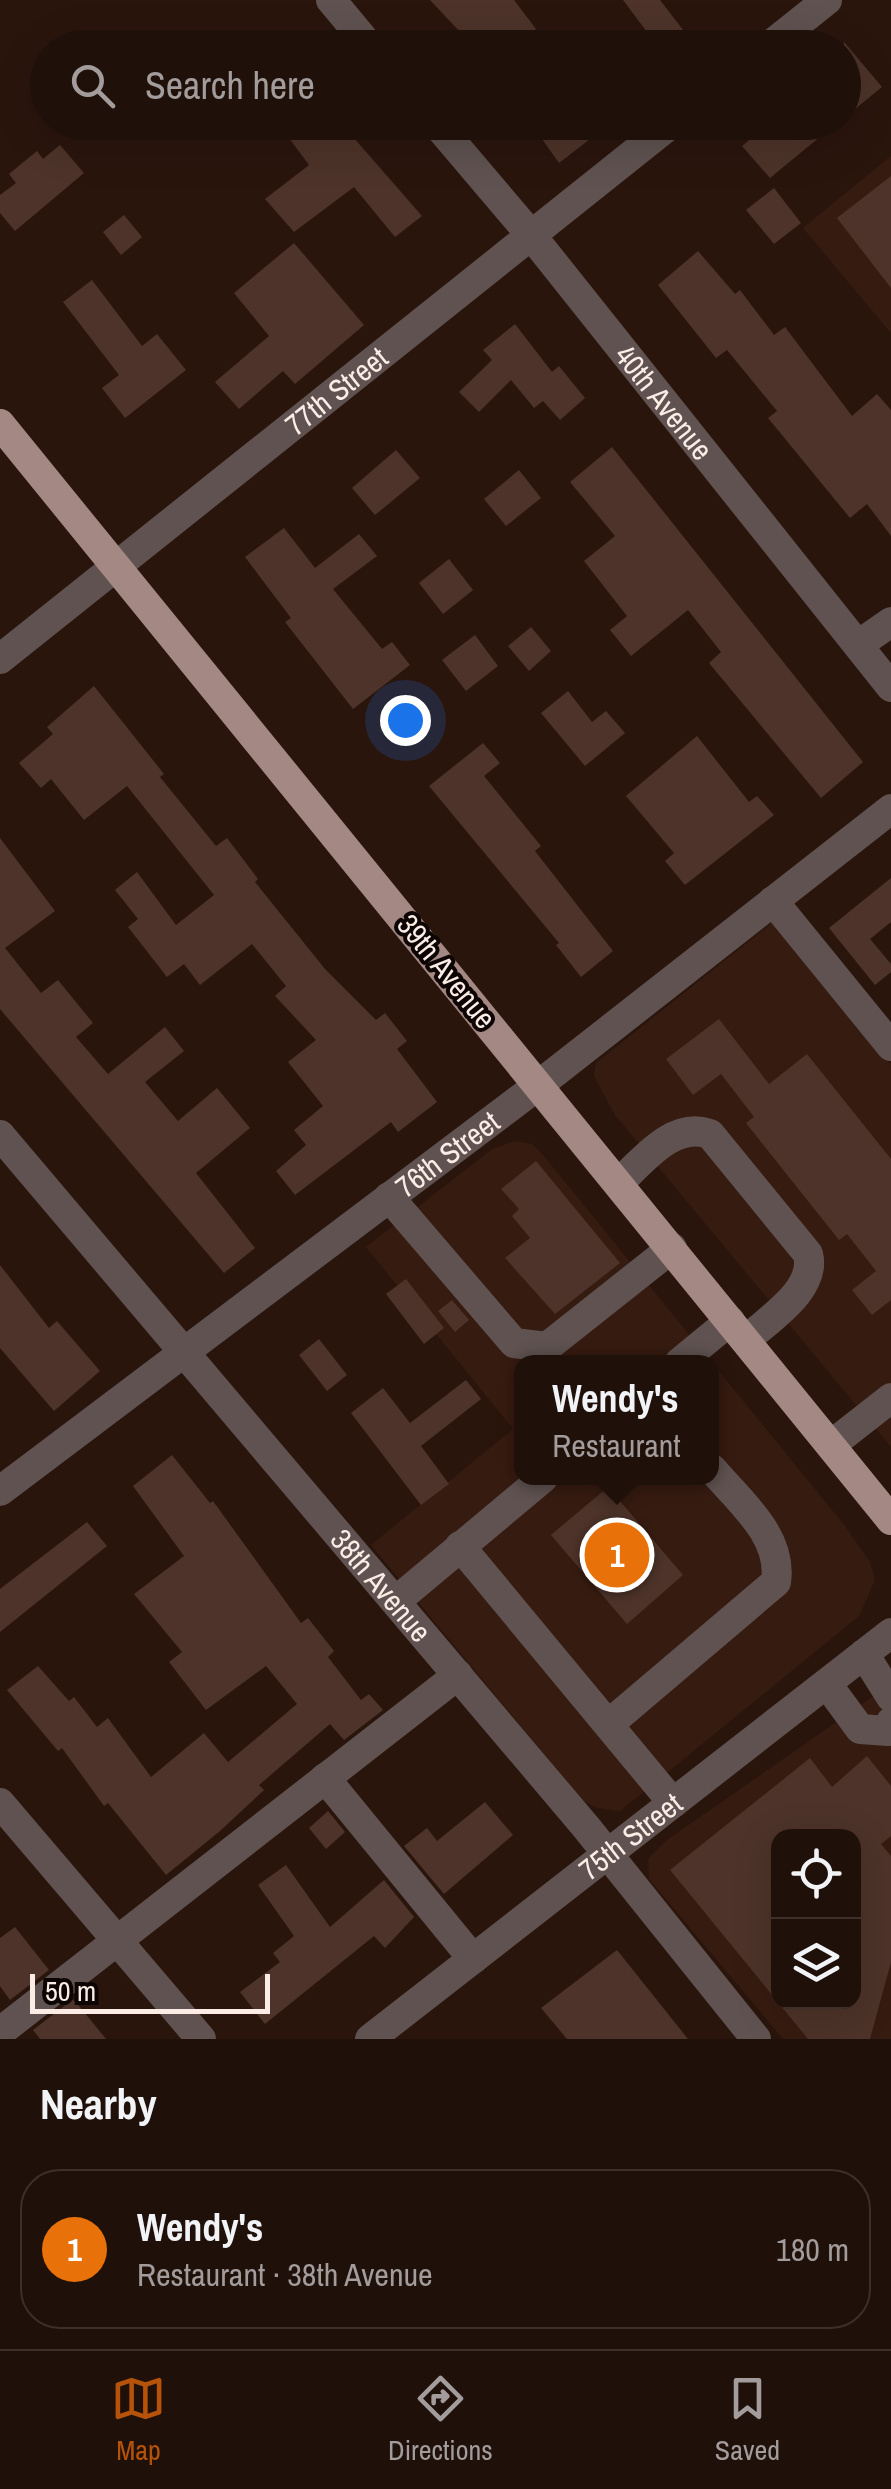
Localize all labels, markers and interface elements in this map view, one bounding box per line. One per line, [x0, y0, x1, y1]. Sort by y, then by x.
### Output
search box [30, 30, 861, 140]
icon: search [65, 58, 120, 113]
text: Search here [145, 60, 315, 111]
street label: 40th Avenue [606, 336, 722, 468]
street label: 77th Street [277, 338, 396, 444]
your location [380, 695, 431, 746]
street label: 39th Avenue [389, 905, 505, 1037]
street label: 76th Street [387, 1102, 507, 1206]
popup [514, 1355, 719, 1485]
text: Wendy's [552, 1373, 679, 1424]
text: Restaurant [552, 1424, 681, 1467]
pin: 1 [584, 1518, 650, 1592]
street label: 38th Avenue [322, 1520, 441, 1650]
street label: 75th Street [571, 1783, 690, 1889]
map controls [771, 1829, 861, 2009]
button: locate [771, 1829, 861, 1919]
button: layers [771, 1919, 861, 2009]
scale bar [30, 1969, 270, 2014]
text: 50 m [45, 1972, 96, 2010]
text: Nearby [40, 2076, 157, 2132]
text: Wendy's [137, 2202, 263, 2253]
text: 1 [67, 2228, 82, 2271]
text: 180 m [776, 2228, 849, 2271]
text: Restaurant · 38th Avenue [137, 2253, 433, 2296]
tab: Map [111, 2371, 166, 2469]
tab: Directions [388, 2371, 493, 2469]
tab: Saved [715, 2371, 780, 2469]

